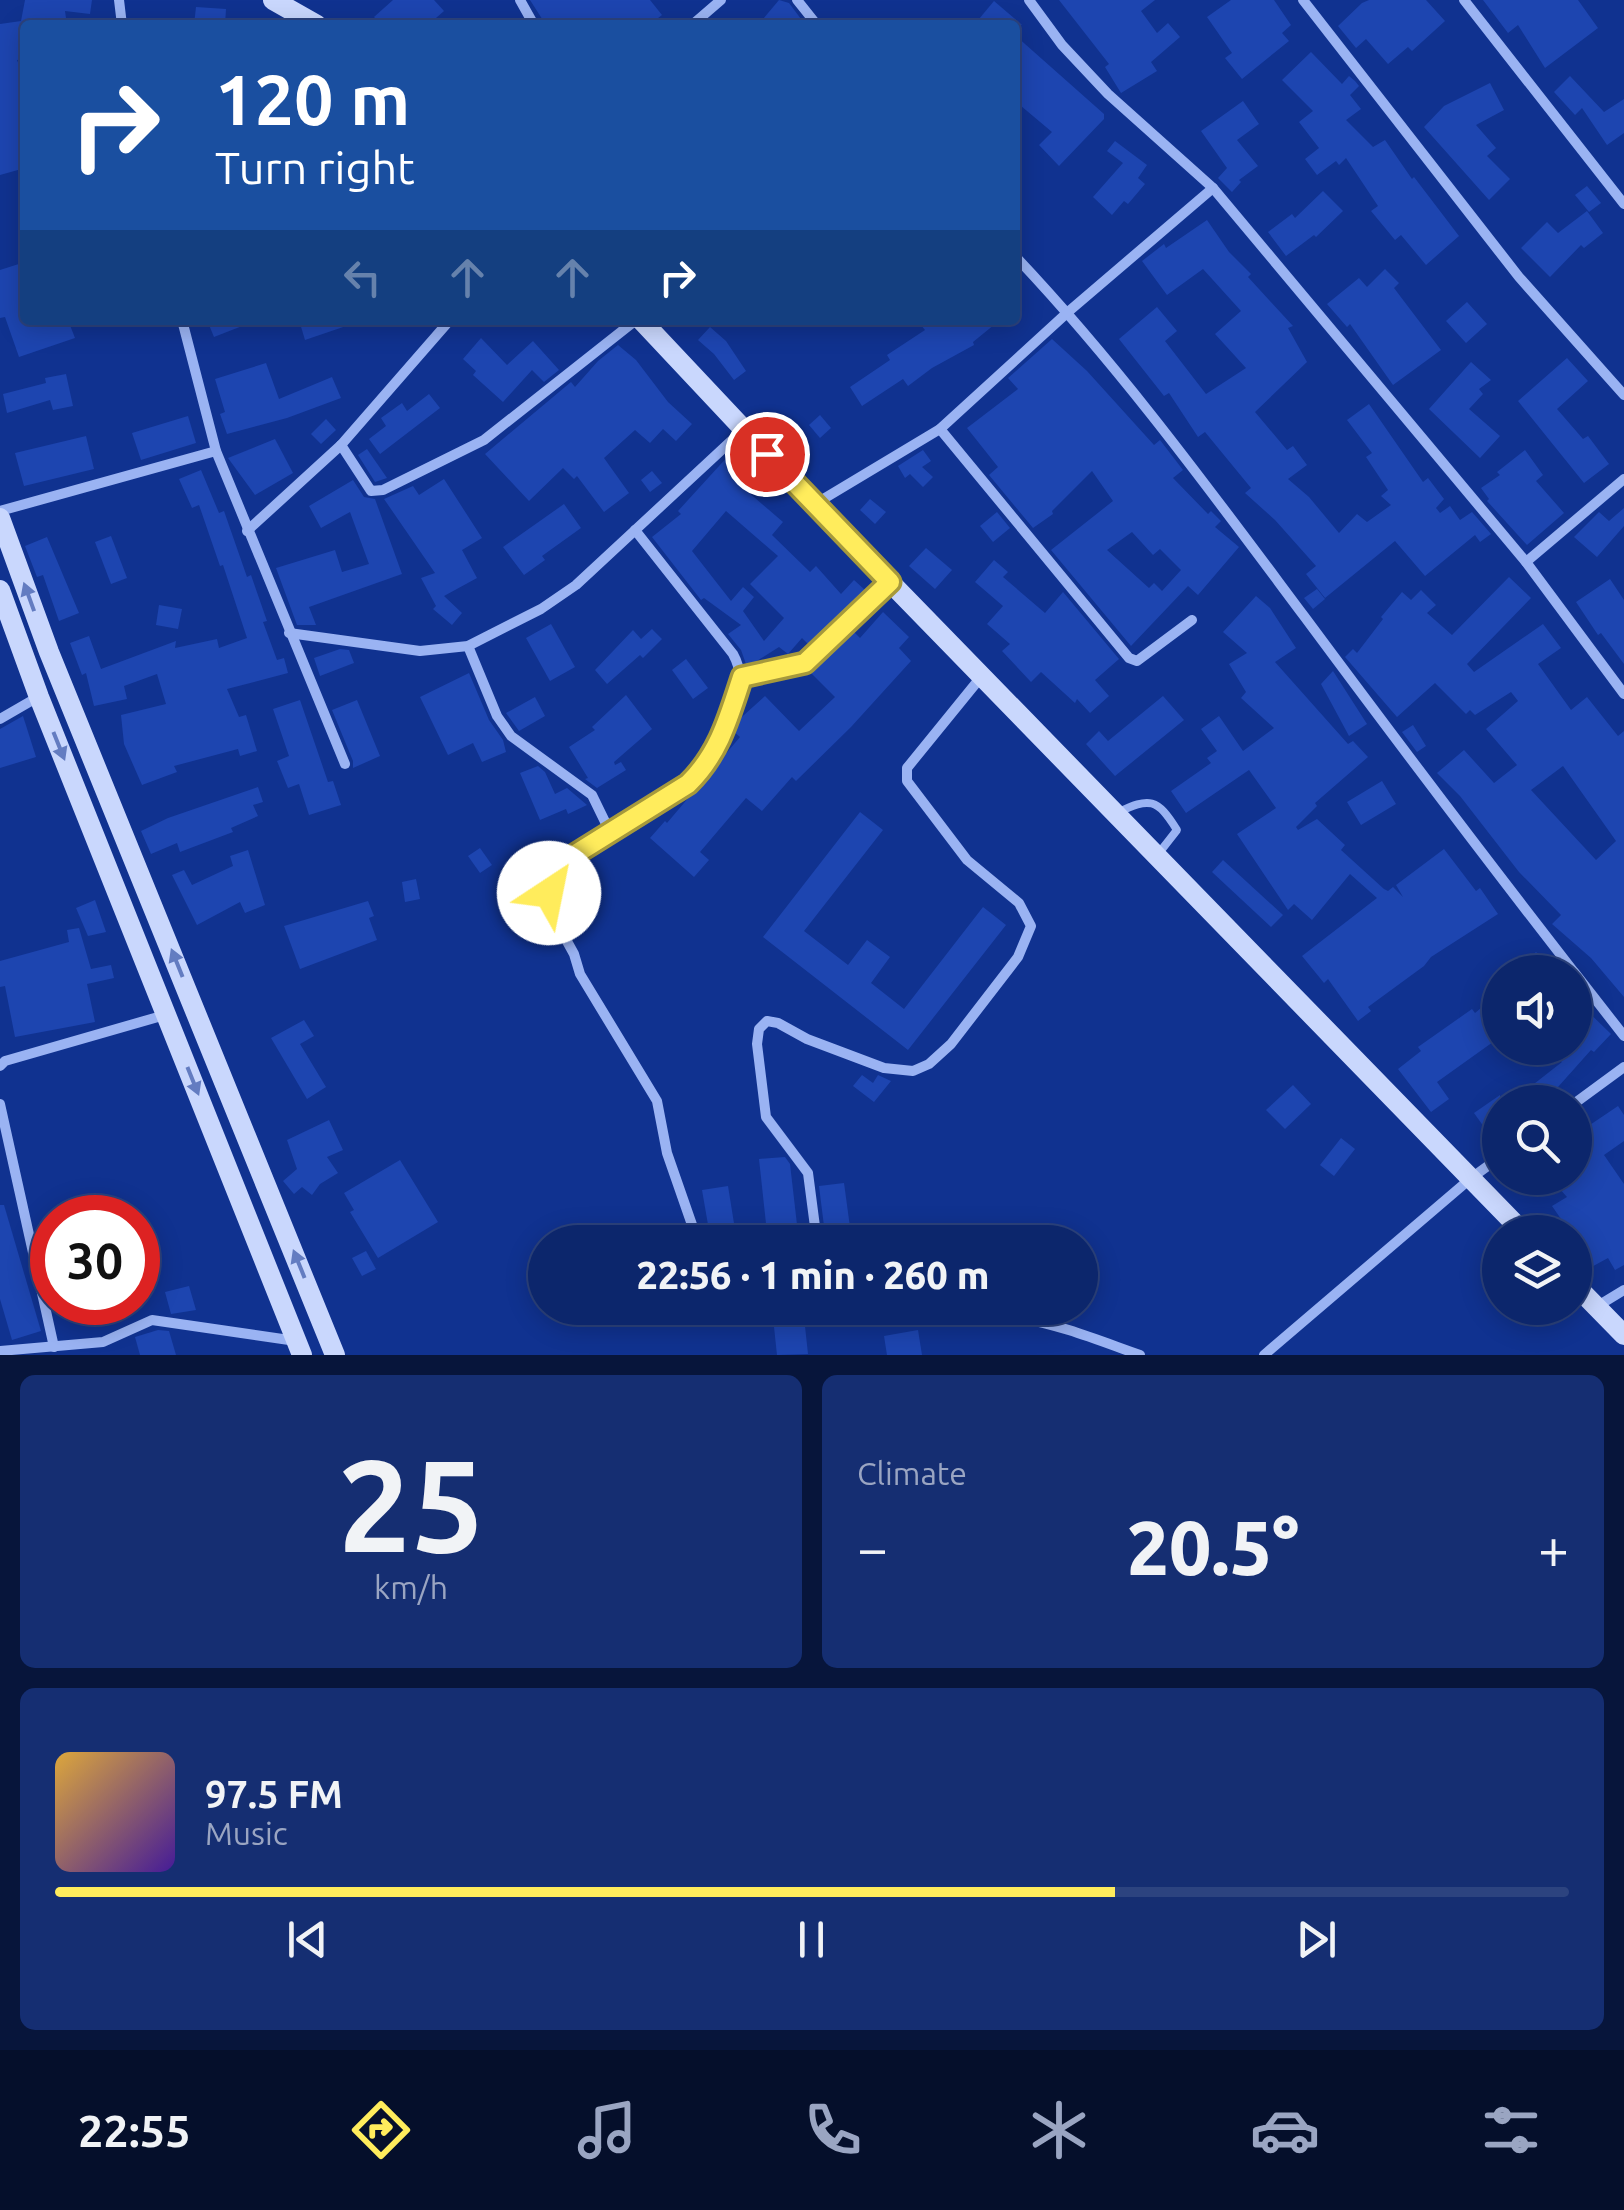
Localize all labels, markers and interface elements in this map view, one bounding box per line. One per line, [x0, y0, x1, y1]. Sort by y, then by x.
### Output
icon: right [50, 60, 180, 190]
text: 120 m [215, 60, 410, 138]
text: Turn right [215, 142, 415, 193]
icon: left [335, 250, 390, 305]
icon: ahead [440, 250, 495, 305]
icon: ahead [545, 250, 600, 305]
icon: right [650, 250, 705, 305]
pin [725, 412, 810, 497]
icon: arrive [740, 427, 795, 482]
one-way arrow [21, 582, 36, 612]
one-way arrow [52, 732, 67, 762]
position arrow [497, 841, 601, 945]
one-way arrow [169, 948, 185, 978]
map controls [1482, 955, 1592, 1325]
button: sound [1482, 955, 1592, 1065]
one-way arrow [185, 1066, 201, 1096]
button: search [1482, 1085, 1592, 1195]
speed limit sign: 30 [30, 1195, 160, 1325]
button: layers [1482, 1215, 1592, 1325]
one-way arrow [291, 1249, 306, 1279]
text: 22:56 · 1 min · 260 m [636, 1254, 990, 1296]
text: 25 [338, 1431, 484, 1577]
text: Climate [857, 1455, 967, 1491]
text: 20.5° [1127, 1505, 1299, 1589]
text: − [857, 1517, 888, 1578]
text: + [1538, 1517, 1569, 1578]
text: km/h [374, 1569, 448, 1605]
text: 97.5 FM [205, 1773, 343, 1815]
text: Music [205, 1815, 288, 1851]
icon: previous [280, 1912, 335, 1967]
icon: pause [784, 1912, 839, 1967]
icon: next [1289, 1912, 1344, 1967]
icon: directions [346, 2095, 416, 2165]
icon: music [572, 2095, 642, 2165]
icon: phone [798, 2095, 868, 2165]
icon: climate [1024, 2095, 1094, 2165]
icon: car [1250, 2095, 1320, 2165]
icon: filters [1476, 2095, 1546, 2165]
text: 22:55 [78, 2105, 191, 2156]

